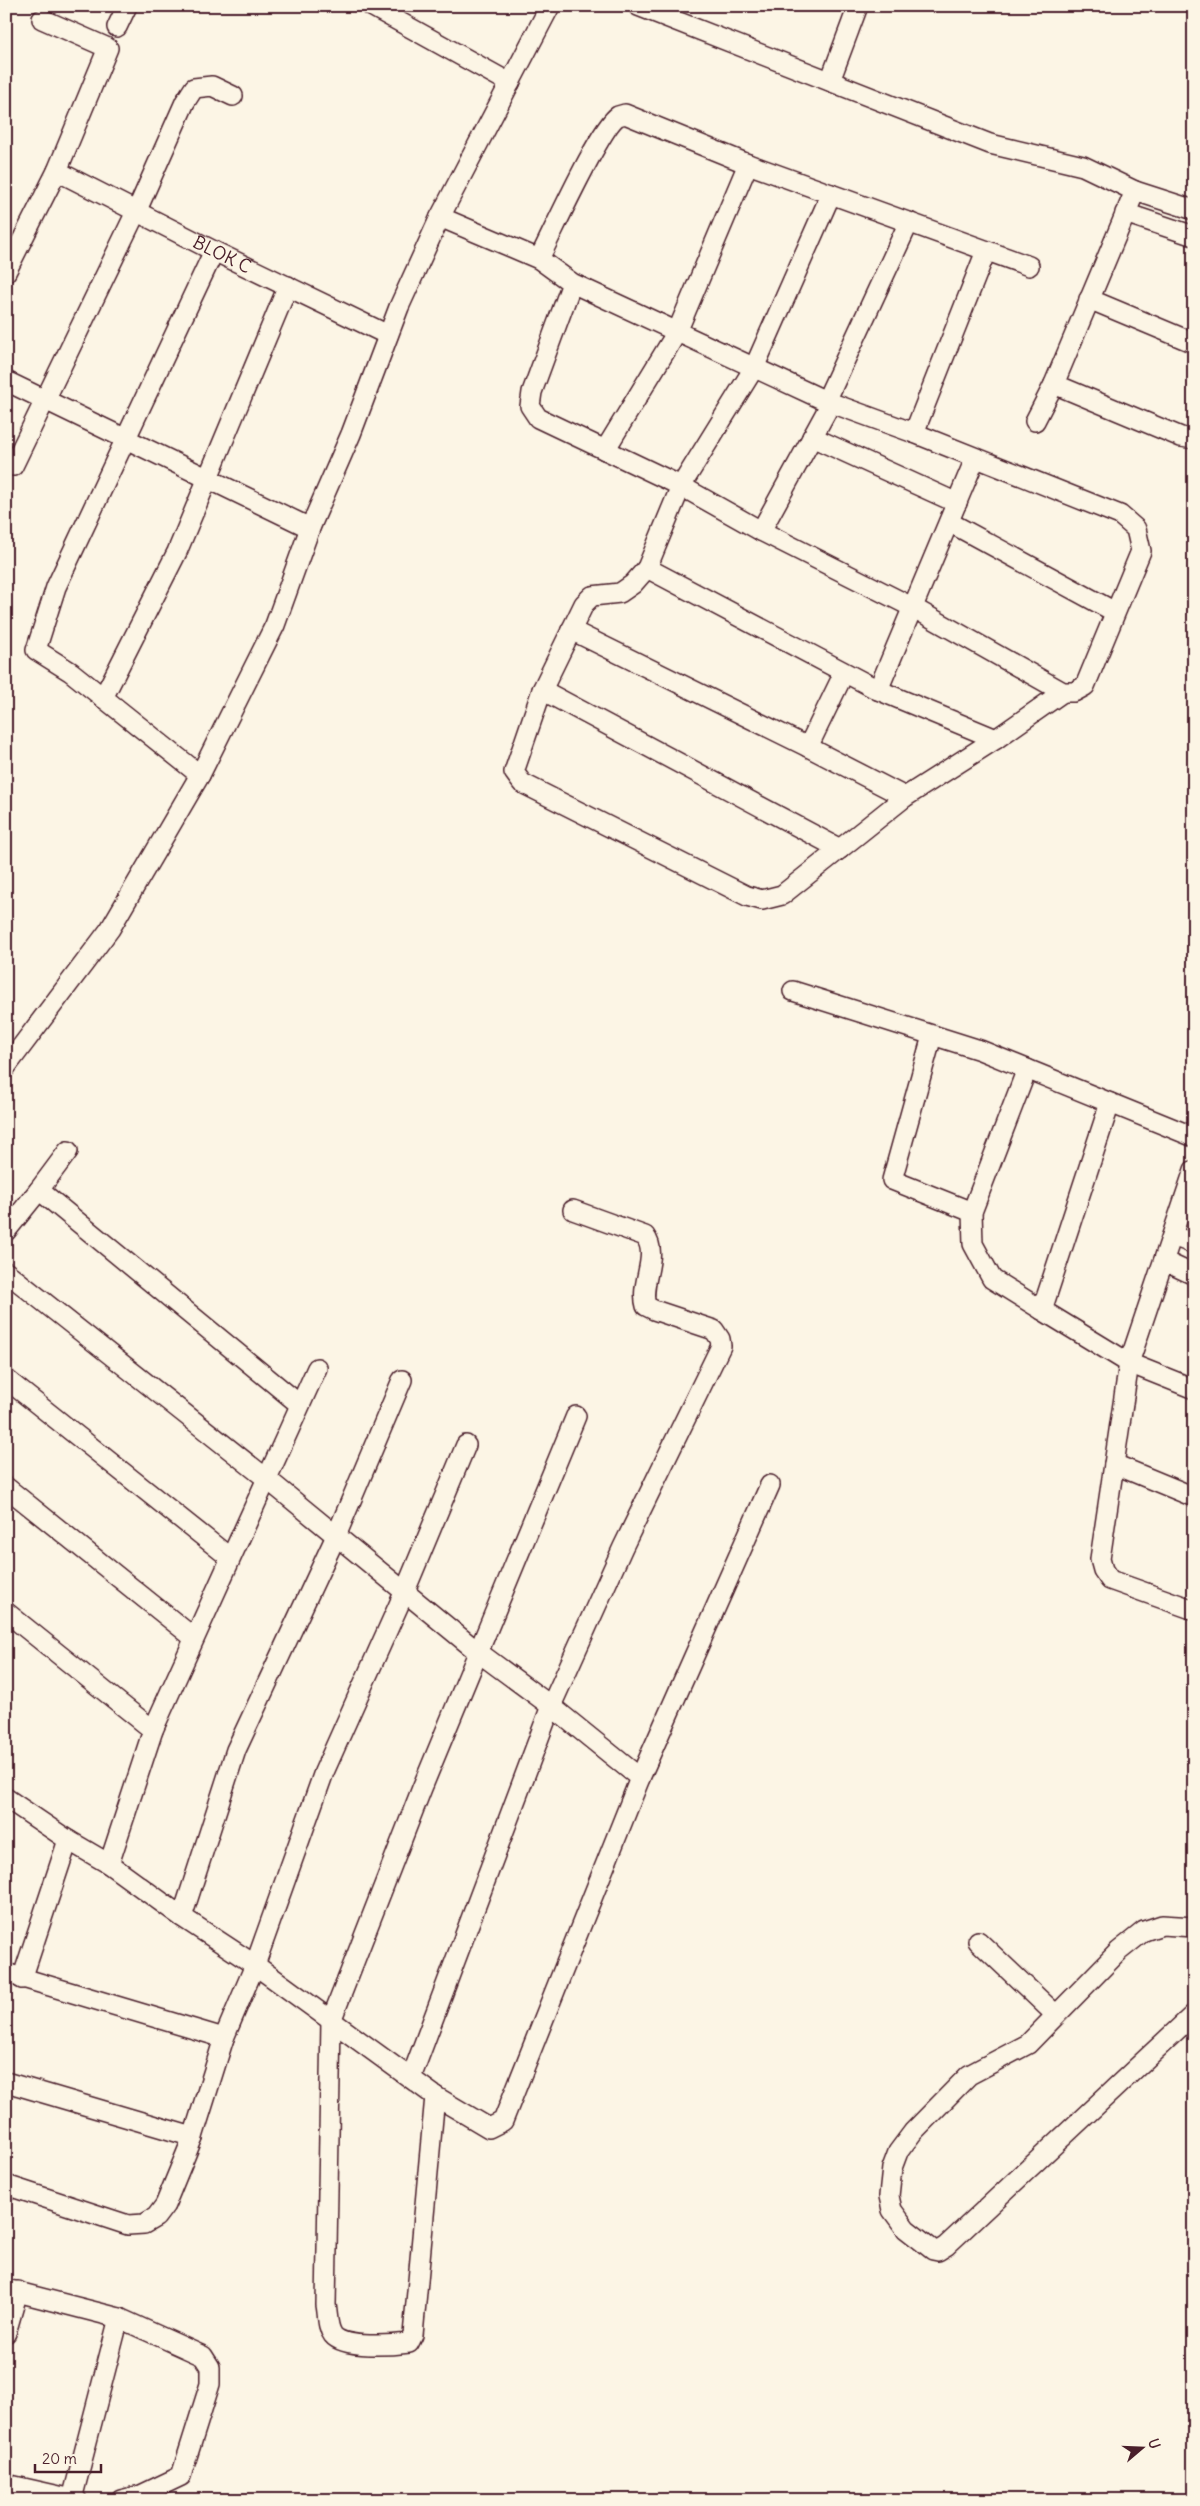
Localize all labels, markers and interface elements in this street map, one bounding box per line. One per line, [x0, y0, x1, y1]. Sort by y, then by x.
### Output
street label: BLOK C [189, 230, 255, 278]
north arrow [1118, 2424, 1168, 2474]
text: U [1144, 2436, 1164, 2451]
scale bar [35, 2441, 101, 2473]
text: 20 m [42, 2449, 77, 2468]

